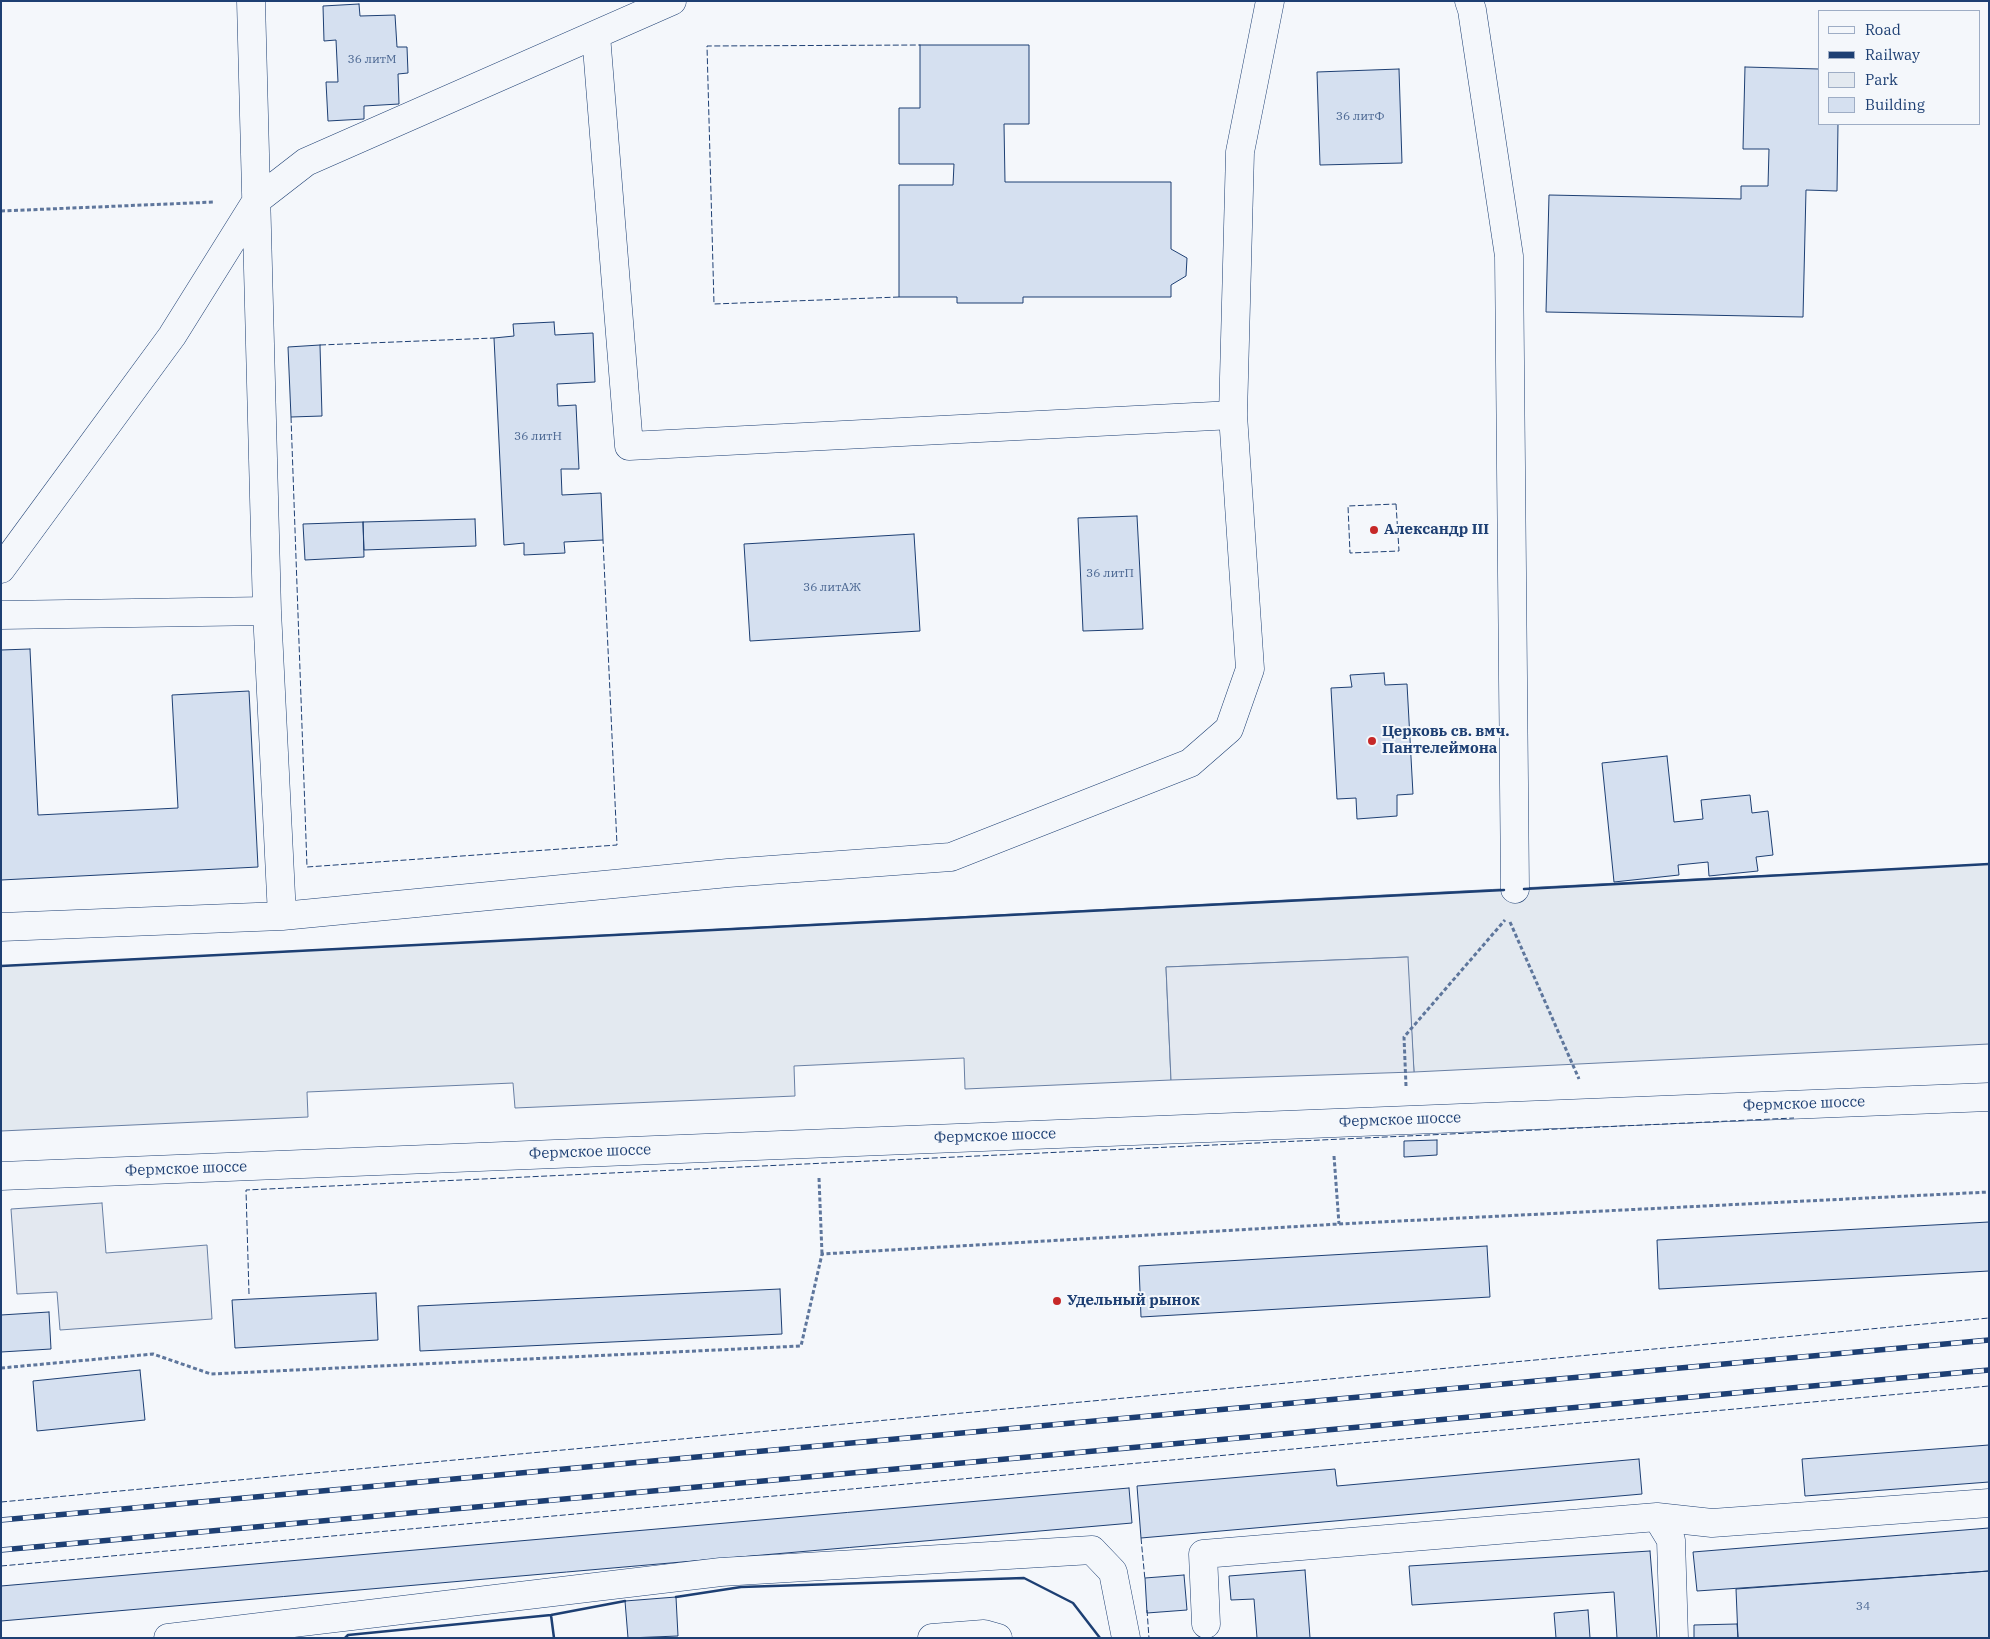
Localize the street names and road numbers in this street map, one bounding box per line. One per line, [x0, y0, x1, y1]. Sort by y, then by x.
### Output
street label: Фермское шоссе [1743, 1093, 1865, 1115]
street label: Фермское шоссе [1339, 1109, 1461, 1131]
street label: Фермское шоссе [934, 1125, 1056, 1147]
street label: Фермское шоссе [529, 1141, 651, 1163]
street label: Фермское шоссе [125, 1158, 247, 1180]

